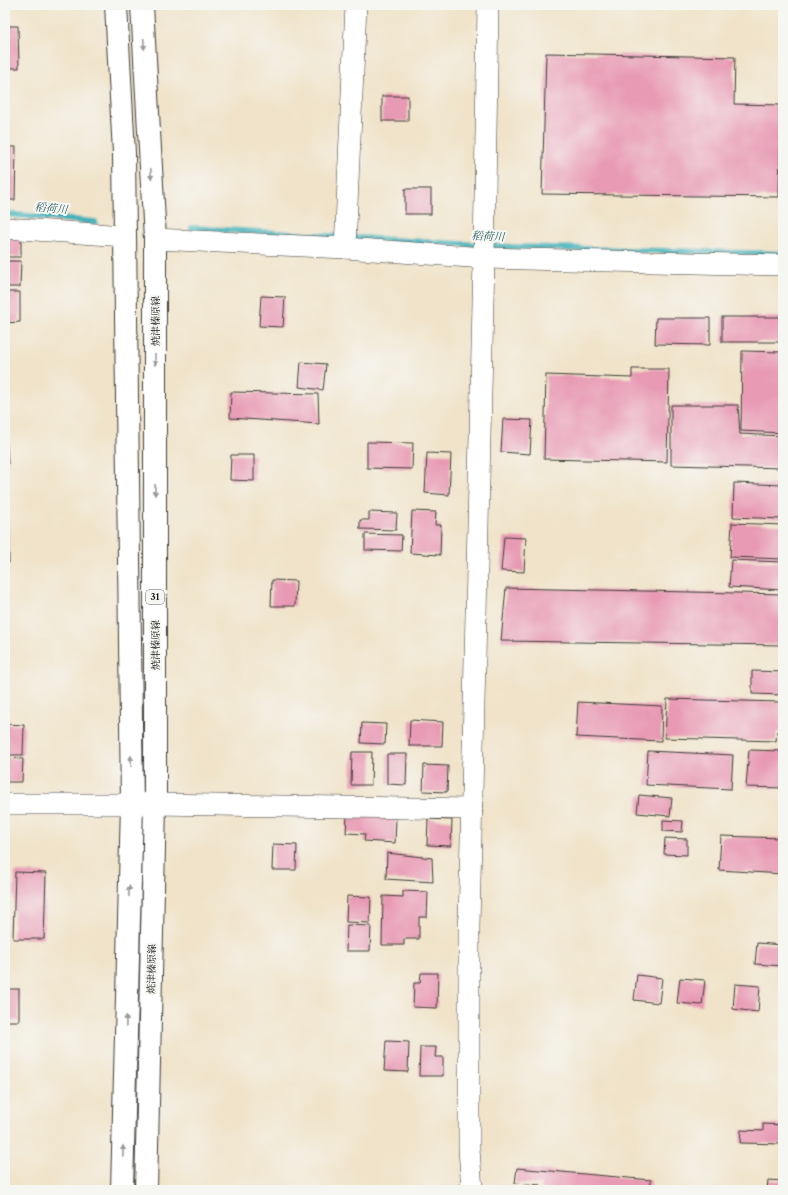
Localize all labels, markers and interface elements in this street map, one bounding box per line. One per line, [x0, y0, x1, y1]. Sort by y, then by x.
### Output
one-way arrow [140, 38, 147, 50]
one-way arrow [148, 168, 155, 180]
water label: 稻荷川 [34, 200, 69, 216]
water label: 稻荷川 [471, 228, 506, 244]
street label: 焼津榛原線 [149, 296, 162, 346]
one-way arrow [152, 354, 158, 367]
one-way arrow [152, 484, 158, 497]
road number: 31 [146, 590, 164, 604]
street label: 焼津榛原線 [149, 620, 162, 670]
one-way arrow [128, 754, 134, 767]
one-way arrow [126, 885, 133, 897]
street label: 焼津榛原線 [145, 944, 158, 994]
one-way arrow [123, 1014, 129, 1027]
one-way arrow [120, 1144, 126, 1157]

